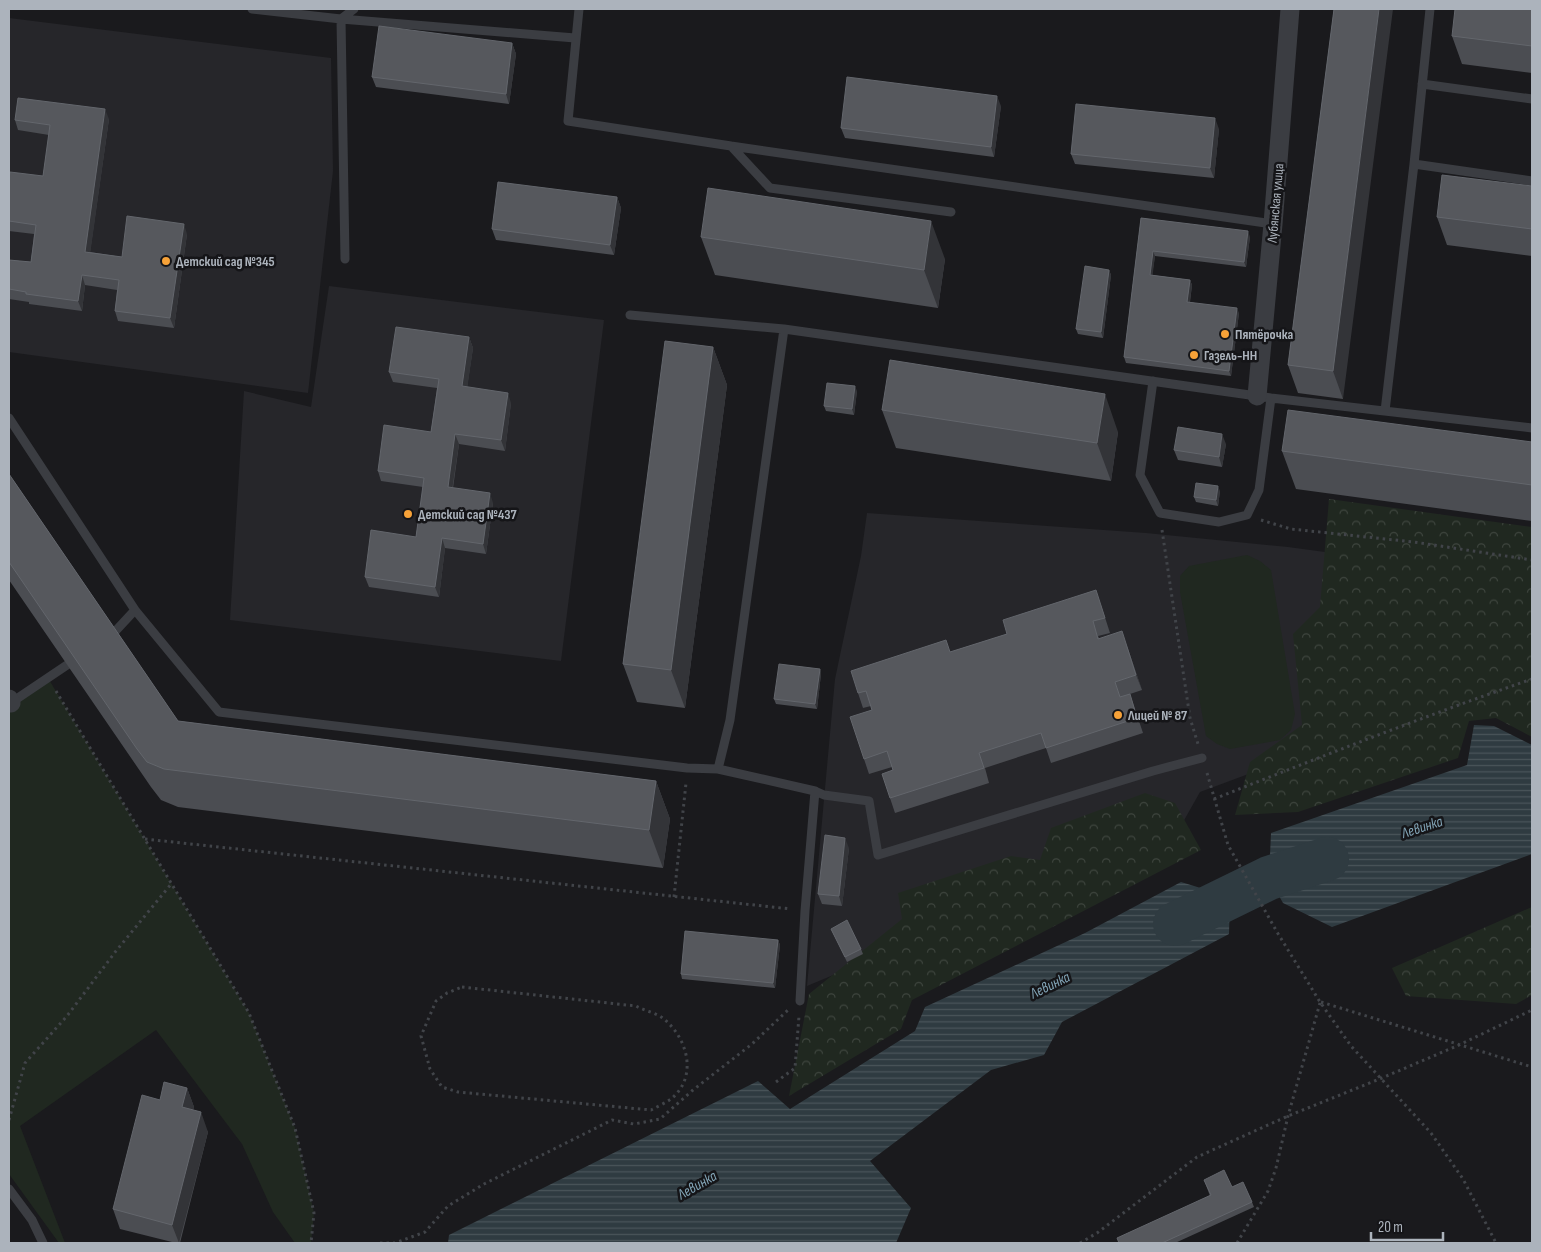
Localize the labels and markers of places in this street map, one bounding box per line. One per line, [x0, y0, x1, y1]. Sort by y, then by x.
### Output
place label: Детский сад №345 [176, 253, 275, 270]
marker: Детский сад №345 [160, 255, 172, 267]
place label: Пятёрочка [1235, 326, 1293, 343]
marker: Пятёрочка [1219, 328, 1231, 340]
place label: Газель-НН [1204, 347, 1257, 364]
marker: Газель-НН [1188, 349, 1200, 361]
place label: Детский сад №437 [418, 506, 518, 523]
marker: Детский сад №437 [402, 508, 414, 520]
place label: Лицей № 87 [1127, 707, 1188, 724]
marker: Лицей № 87 [1112, 709, 1124, 721]

